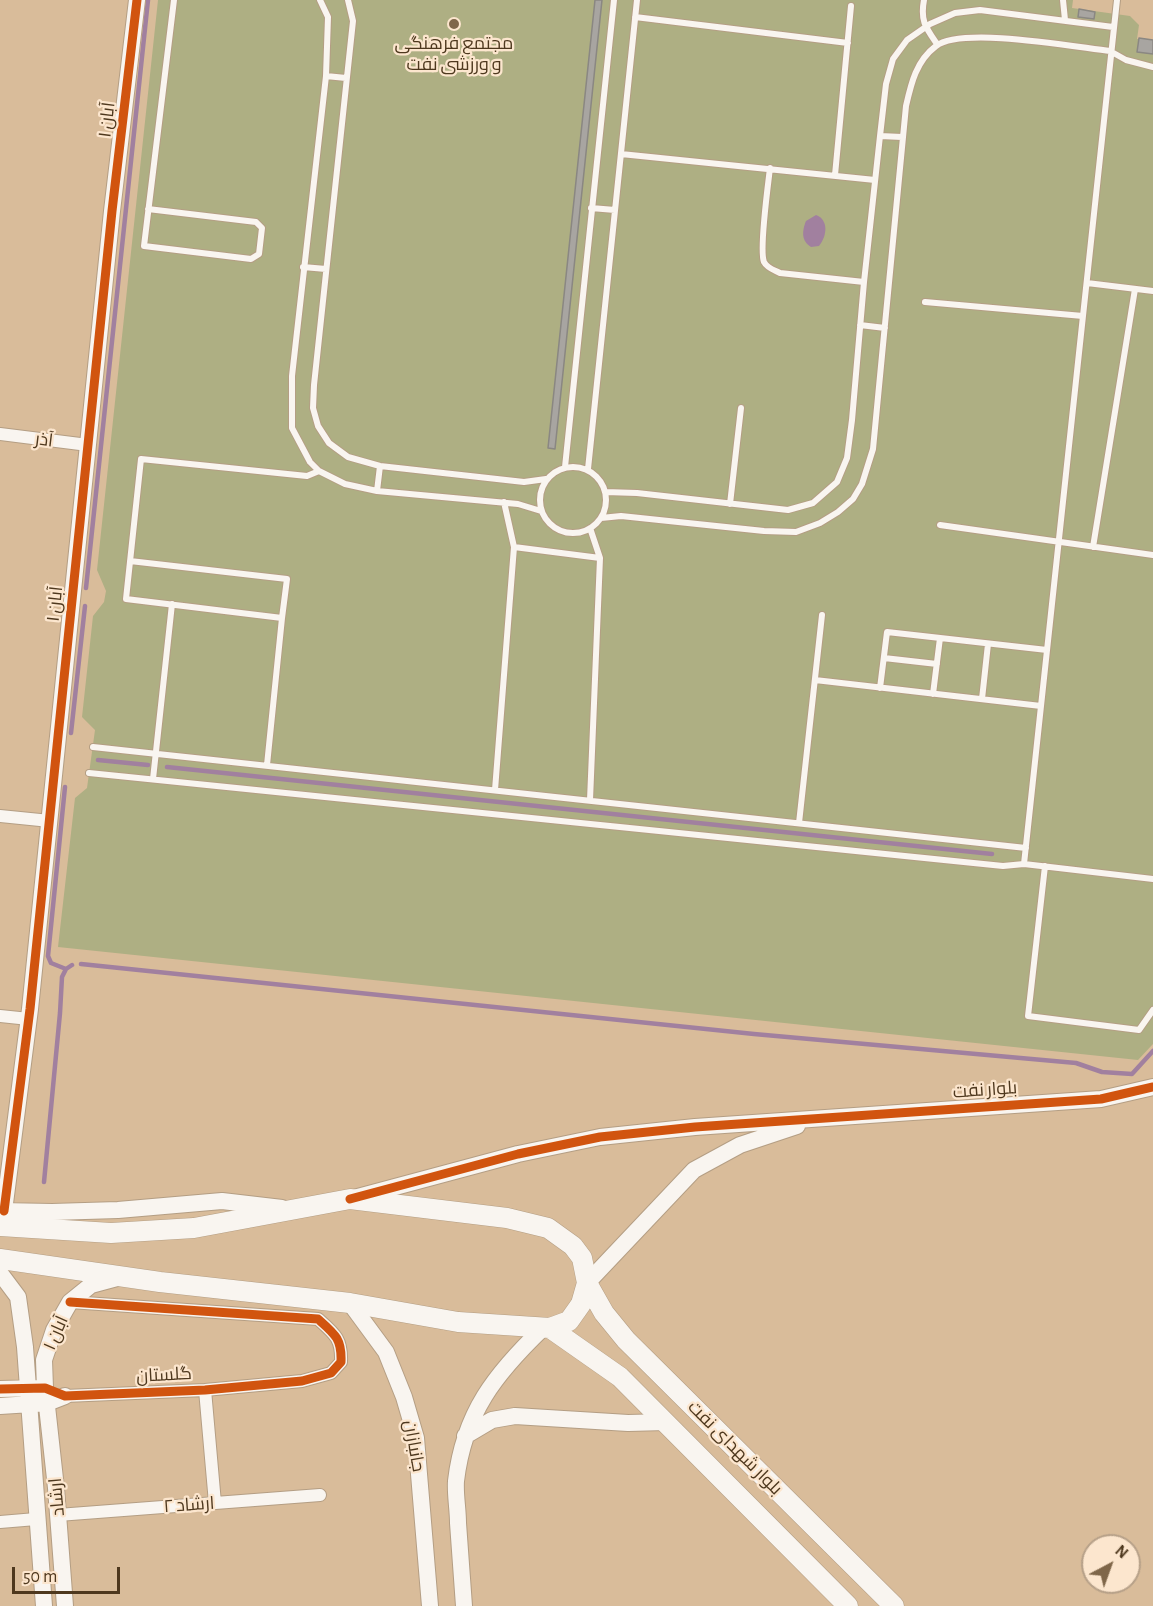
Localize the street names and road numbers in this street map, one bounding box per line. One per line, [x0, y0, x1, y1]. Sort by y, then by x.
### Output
street label: آبان ۱ [94, 101, 120, 139]
street label: آذر [34, 428, 54, 452]
street label: آبان ۱ [42, 585, 68, 623]
street label: بلوار نفت [952, 1077, 1018, 1103]
street label: آبان ۱ [39, 1312, 73, 1354]
street label: گلستان [136, 1363, 192, 1387]
street label: بلوار شهدای نفت [683, 1396, 787, 1500]
street label: جانبازان [399, 1418, 429, 1474]
street label: ارشاد [45, 1477, 69, 1517]
street label: ارشاد ۲ [163, 1492, 215, 1518]

